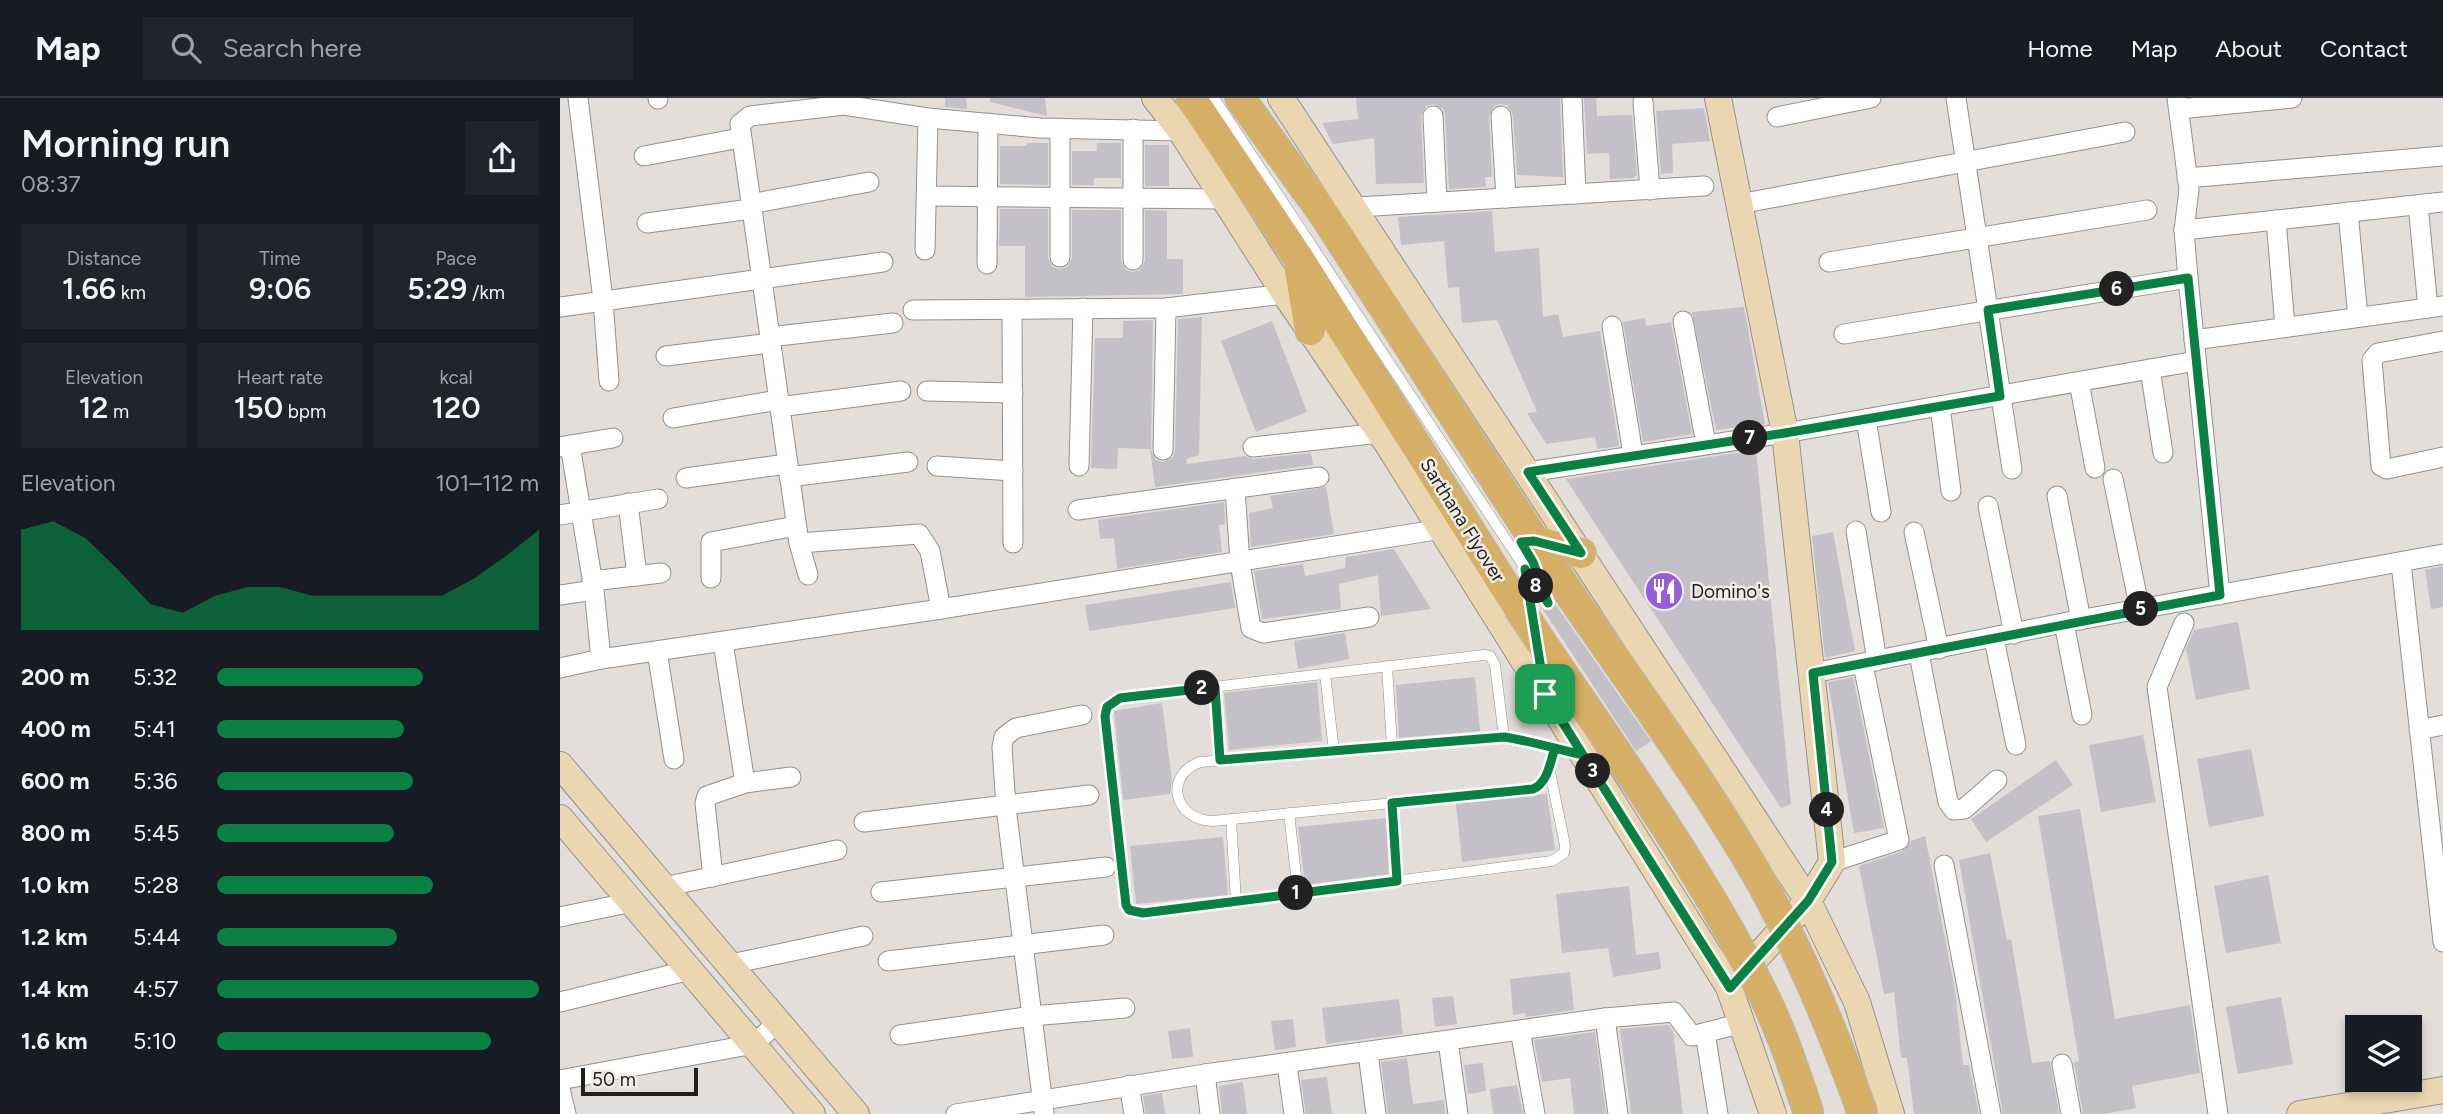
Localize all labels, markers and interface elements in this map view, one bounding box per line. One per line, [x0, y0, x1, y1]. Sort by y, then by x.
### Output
search box [143, 17, 633, 80]
text: Map [35, 29, 101, 68]
icon: search [167, 29, 205, 67]
text: Search here [223, 32, 362, 64]
text: Home [2027, 34, 2093, 63]
text: Map [2131, 34, 2177, 63]
text: About [2215, 34, 2282, 63]
text: Contact [2320, 34, 2408, 63]
text: Morning run [21, 121, 230, 167]
button: share [465, 121, 539, 195]
text: 08:37 [21, 170, 81, 198]
text: Distance [67, 247, 141, 270]
text: Time [259, 247, 301, 270]
text: Pace [435, 247, 477, 270]
text: 1.66 [62, 270, 116, 307]
text: 9:06 [249, 270, 311, 307]
text: 5:29 [407, 270, 467, 307]
pin: 6 [2100, 272, 2134, 306]
text: 6 [2111, 277, 2122, 300]
text: km [116, 281, 146, 304]
text: /km [467, 281, 505, 304]
text: Elevation [65, 366, 143, 389]
text: Heart rate [237, 366, 323, 389]
text: kcal [439, 366, 473, 389]
text: 12 [79, 389, 108, 426]
text: 150 [234, 389, 283, 426]
text: 120 [431, 389, 481, 426]
text: m [108, 400, 129, 423]
text: bpm [283, 400, 326, 423]
pin: 7 [1732, 420, 1768, 456]
text: 7 [1744, 426, 1755, 449]
street label: Sarthana Flyover [1415, 454, 1510, 587]
text: Elevation [21, 469, 116, 497]
text: 101–112 m [435, 469, 539, 497]
pin: 8 [1518, 568, 1553, 603]
restaurant icon: Domino's [1643, 570, 1685, 612]
text: 8 [1530, 574, 1541, 597]
place label: Domino's [1691, 580, 1770, 603]
pin: 5 [2124, 592, 2158, 626]
text: 5 [2135, 597, 2146, 620]
text: 200 m [21, 663, 90, 691]
text: 5:32 [133, 663, 177, 691]
pin [1515, 664, 1575, 724]
pin: 2 [1184, 670, 1220, 706]
icon: arrive [1526, 675, 1564, 713]
text: 2 [1196, 676, 1207, 699]
text: 400 m [21, 715, 91, 743]
text: 5:41 [133, 715, 176, 743]
pin: 3 [1576, 754, 1610, 788]
text: 3 [1587, 759, 1598, 782]
text: 600 m [21, 767, 90, 795]
text: 5:36 [133, 767, 178, 795]
pin: 4 [1810, 792, 1844, 828]
text: 4 [1820, 798, 1833, 821]
text: 800 m [21, 819, 90, 847]
text: 5:45 [133, 819, 180, 847]
text: 1.0 km [21, 871, 89, 899]
text: 5:28 [133, 871, 179, 899]
pin: 1 [1278, 876, 1314, 910]
text: 1 [1291, 881, 1300, 904]
text: 1.2 km [21, 923, 88, 951]
text: 5:44 [133, 923, 181, 951]
text: 1.4 km [21, 975, 89, 1003]
text: 4:57 [133, 975, 179, 1003]
map controls [2345, 1015, 2422, 1092]
button: layers [2345, 1015, 2422, 1092]
text: 1.6 km [21, 1027, 88, 1055]
text: 5:10 [133, 1027, 176, 1055]
scale bar [581, 1065, 698, 1097]
text: 50 m [592, 1068, 636, 1091]

